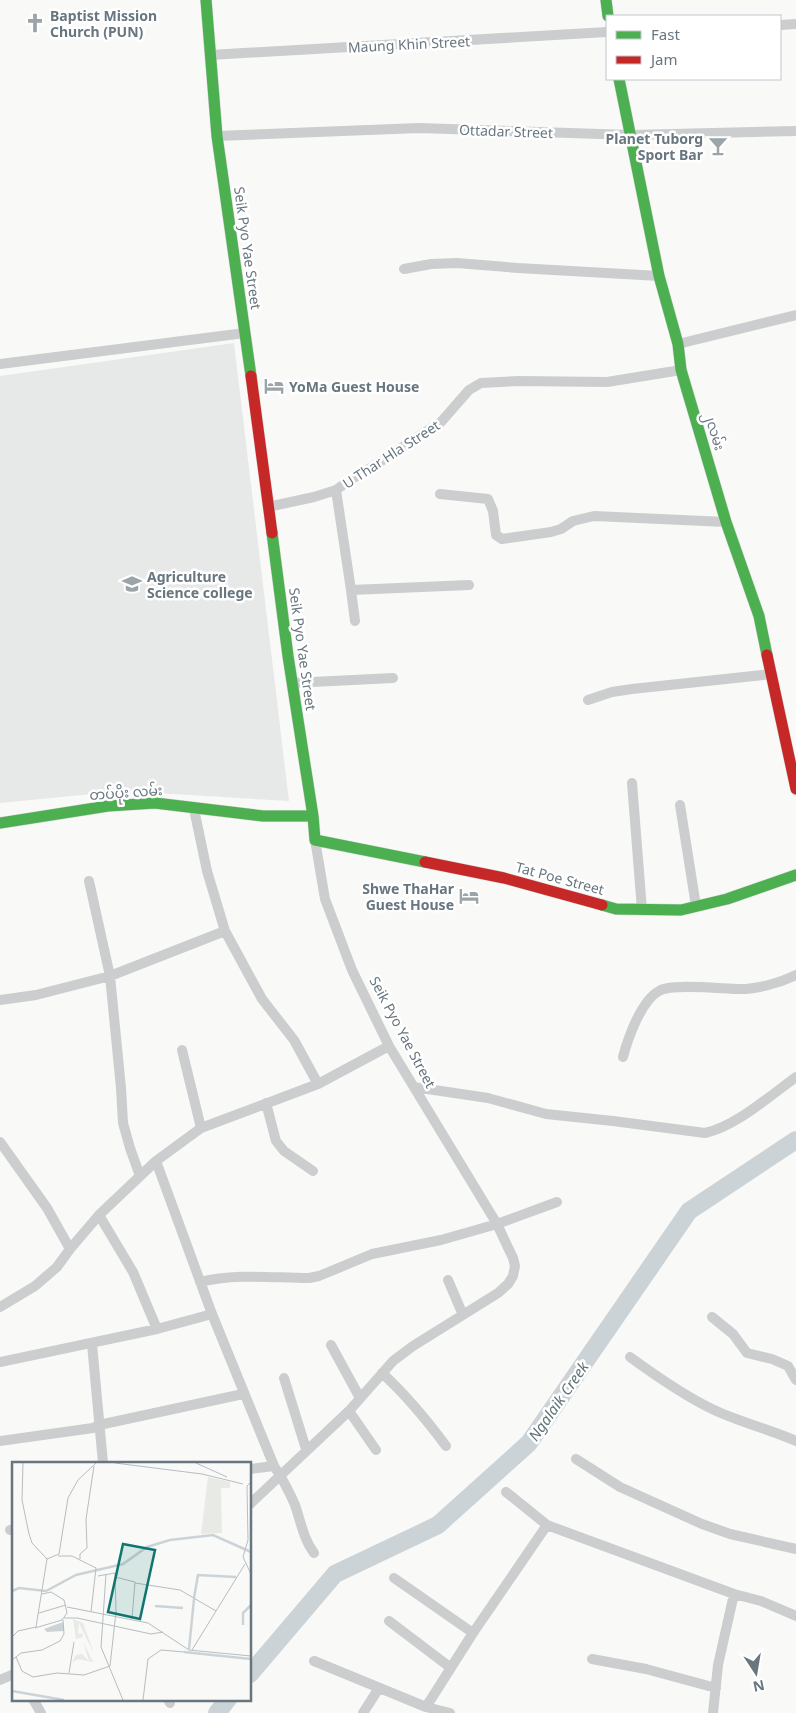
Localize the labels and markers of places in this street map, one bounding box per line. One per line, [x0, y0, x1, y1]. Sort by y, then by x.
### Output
place label: Baptist Mission Church (PUN) [50, 6, 157, 41]
church icon: Baptist Mission Church (PUN) [24, 12, 46, 34]
place label: Planet Tuborg Sport Bar [606, 129, 704, 164]
bar icon: Planet Tuborg Sport Bar [707, 135, 729, 157]
hotel icon: YoMa Guest House [263, 375, 285, 397]
place label: YoMa Guest House [289, 377, 419, 396]
place label: Agriculture Science college [147, 567, 253, 602]
school or university icon: Agriculture Science college [121, 573, 143, 595]
place label: Shwe ThaHar Guest House [362, 879, 455, 914]
hotel icon: Shwe ThaHar Guest House [458, 885, 480, 907]

